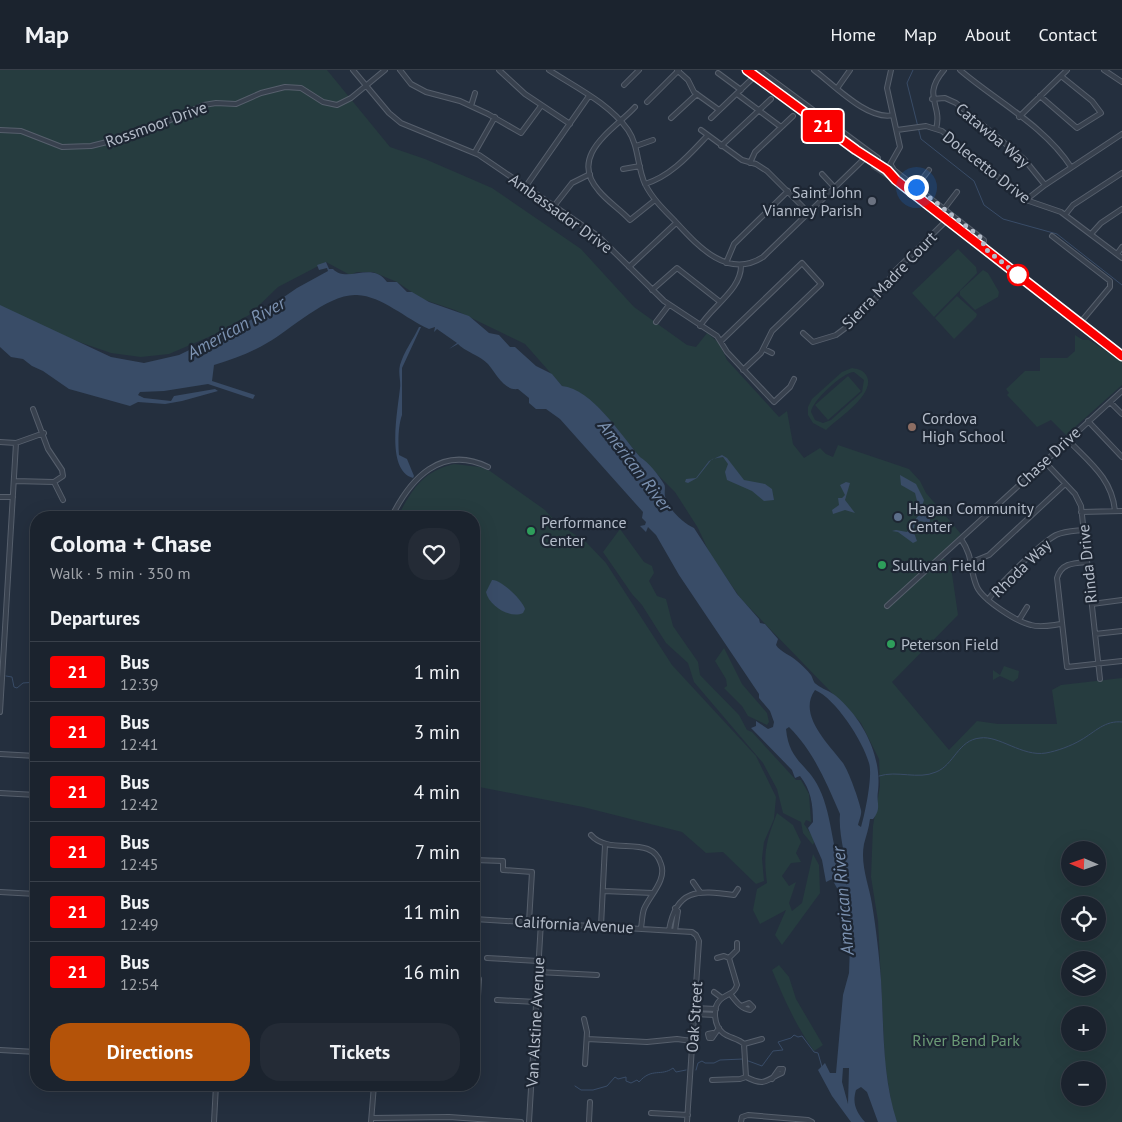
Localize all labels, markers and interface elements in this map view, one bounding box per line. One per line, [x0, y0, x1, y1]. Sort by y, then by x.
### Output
text: Map [25, 19, 69, 50]
text: Home [830, 23, 876, 46]
text: Map [904, 23, 937, 46]
text: About [965, 23, 1011, 46]
text: Contact [1039, 23, 1097, 46]
street label: Rossmoor Drive [103, 96, 209, 152]
street label: Catawba Way [952, 98, 1034, 172]
line badge: 21 [800, 110, 846, 142]
text: 21 [813, 114, 833, 137]
street label: Dolecetto Drive [939, 126, 1035, 208]
street label: Ambassador Drive [505, 169, 617, 257]
your location [904, 175, 929, 200]
place label: Saint John Vianney Parish [762, 182, 862, 220]
marker: Saint John Vianney Parish [866, 195, 878, 207]
street label: Sierra Madre Court [837, 227, 941, 333]
unlabelled marker [1007, 264, 1029, 286]
water label: American River [182, 291, 290, 365]
place label: Cordova High School [922, 408, 1005, 446]
water label: American River [593, 414, 678, 517]
marker: Cordova High School [906, 421, 918, 433]
street label: Chase Drive [1012, 422, 1084, 492]
place label: Hagan Community Center [908, 498, 1034, 536]
marker: Hagan Community Center [892, 511, 904, 523]
place label: Performance Center [541, 512, 627, 550]
street label: Rinda Drive [1073, 524, 1101, 604]
marker: Performance Center [525, 525, 537, 537]
text: Coloma + Chase [50, 528, 212, 559]
button: heart [408, 528, 460, 580]
street label: Rhoda Way [987, 534, 1055, 601]
place label: Sullivan Field [892, 555, 985, 575]
marker: Sullivan Field [876, 559, 888, 571]
text: Walk · 5 min · 350 m [50, 563, 190, 583]
text: Departures [50, 606, 140, 630]
place label: Peterson Field [901, 634, 999, 654]
marker: Peterson Field [885, 638, 897, 650]
text: Bus [120, 650, 149, 674]
text: 21 [67, 660, 88, 683]
text: 1 min [414, 660, 460, 684]
text: 12:39 [120, 674, 158, 694]
text: Bus [120, 710, 149, 734]
text: 21 [67, 720, 88, 743]
text: 3 min [414, 720, 460, 744]
text: 12:41 [120, 734, 158, 754]
text: Bus [120, 770, 149, 794]
text: 21 [67, 780, 88, 803]
text: 4 min [414, 780, 460, 804]
text: 12:42 [120, 794, 158, 814]
text: Bus [120, 830, 149, 854]
text: 21 [67, 840, 88, 863]
text: 7 min [415, 840, 460, 864]
north arrow [1061, 841, 1106, 886]
map controls [1061, 841, 1106, 1106]
water label: American River [826, 845, 859, 957]
text: 12:45 [120, 854, 158, 874]
text: Bus [120, 890, 149, 914]
button: locate [1061, 896, 1106, 941]
text: 21 [67, 900, 88, 923]
text: 11 min [403, 900, 460, 924]
street label: California Avenue [514, 911, 634, 937]
text: 12:49 [120, 914, 158, 934]
text: Bus [120, 950, 149, 974]
button: layers [1061, 951, 1106, 996]
street label: Van Alstine Avenue [522, 957, 548, 1088]
text: 21 [67, 960, 88, 983]
text: 16 min [403, 960, 460, 984]
text: 12:54 [120, 974, 158, 994]
street label: Oak Street [682, 980, 706, 1053]
button: + [1061, 1006, 1106, 1051]
button: Directions [50, 1023, 250, 1081]
button: Tickets [260, 1023, 460, 1081]
park label: River Bend Park [912, 1030, 1020, 1050]
button: − [1061, 1061, 1106, 1106]

